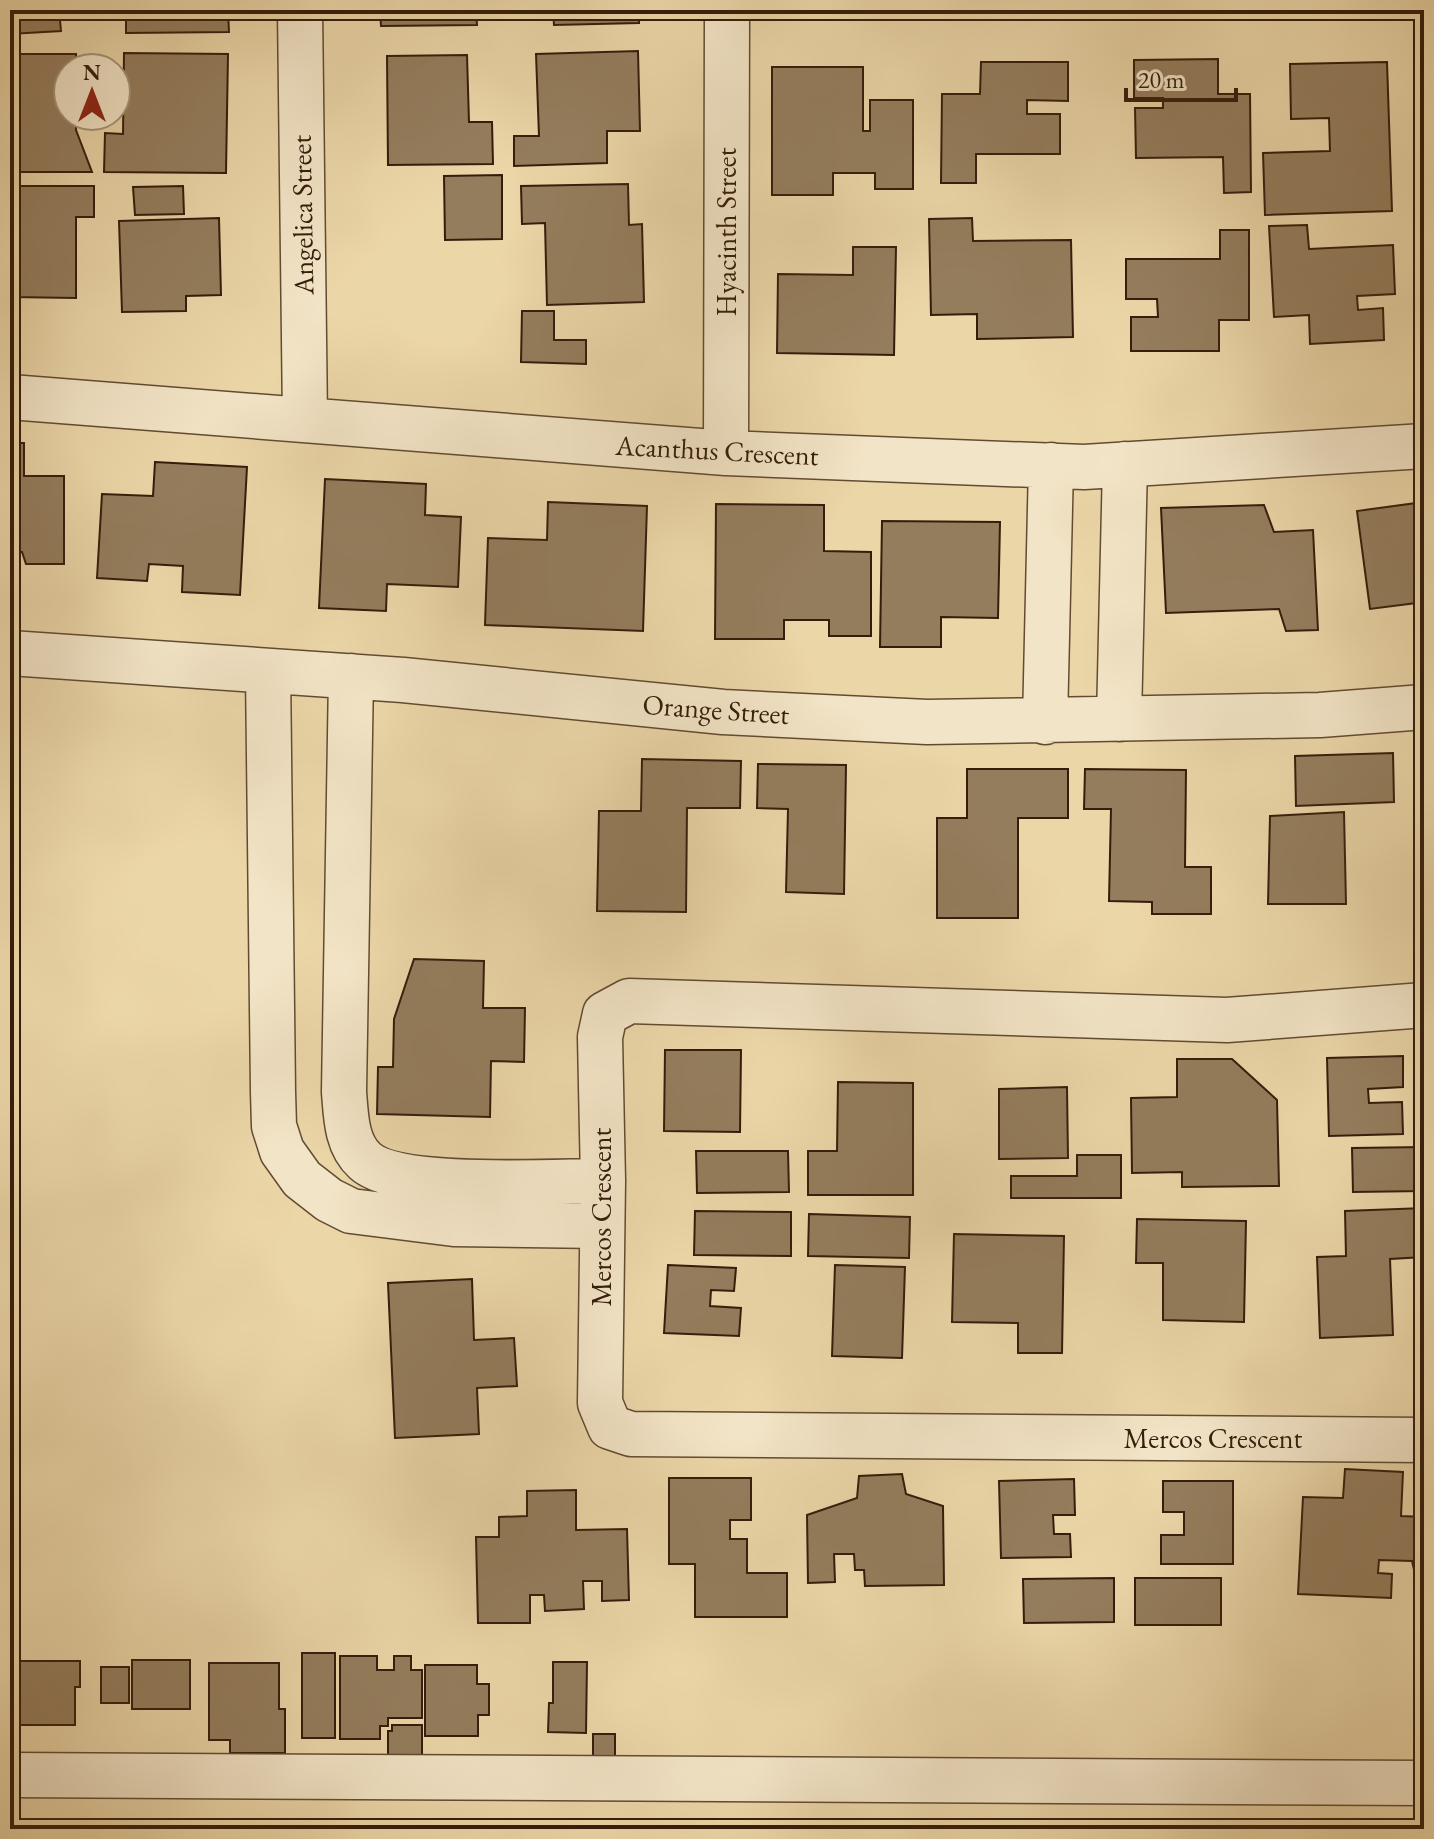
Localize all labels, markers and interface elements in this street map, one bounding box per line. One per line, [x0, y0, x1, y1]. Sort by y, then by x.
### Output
north arrow [52, 52, 132, 132]
scale bar [1126, 52, 1236, 102]
text: N [83, 58, 101, 87]
text: 20 m [1138, 64, 1185, 95]
street label: Angelica Street [283, 134, 321, 296]
street label: Hyacinth Street [708, 147, 744, 317]
street label: Acanthus Crescent [613, 427, 820, 473]
street label: Orange Street [641, 686, 791, 732]
street label: Mercos Crescent [583, 1127, 619, 1306]
street label: Mercos Crescent [1124, 1420, 1303, 1456]

